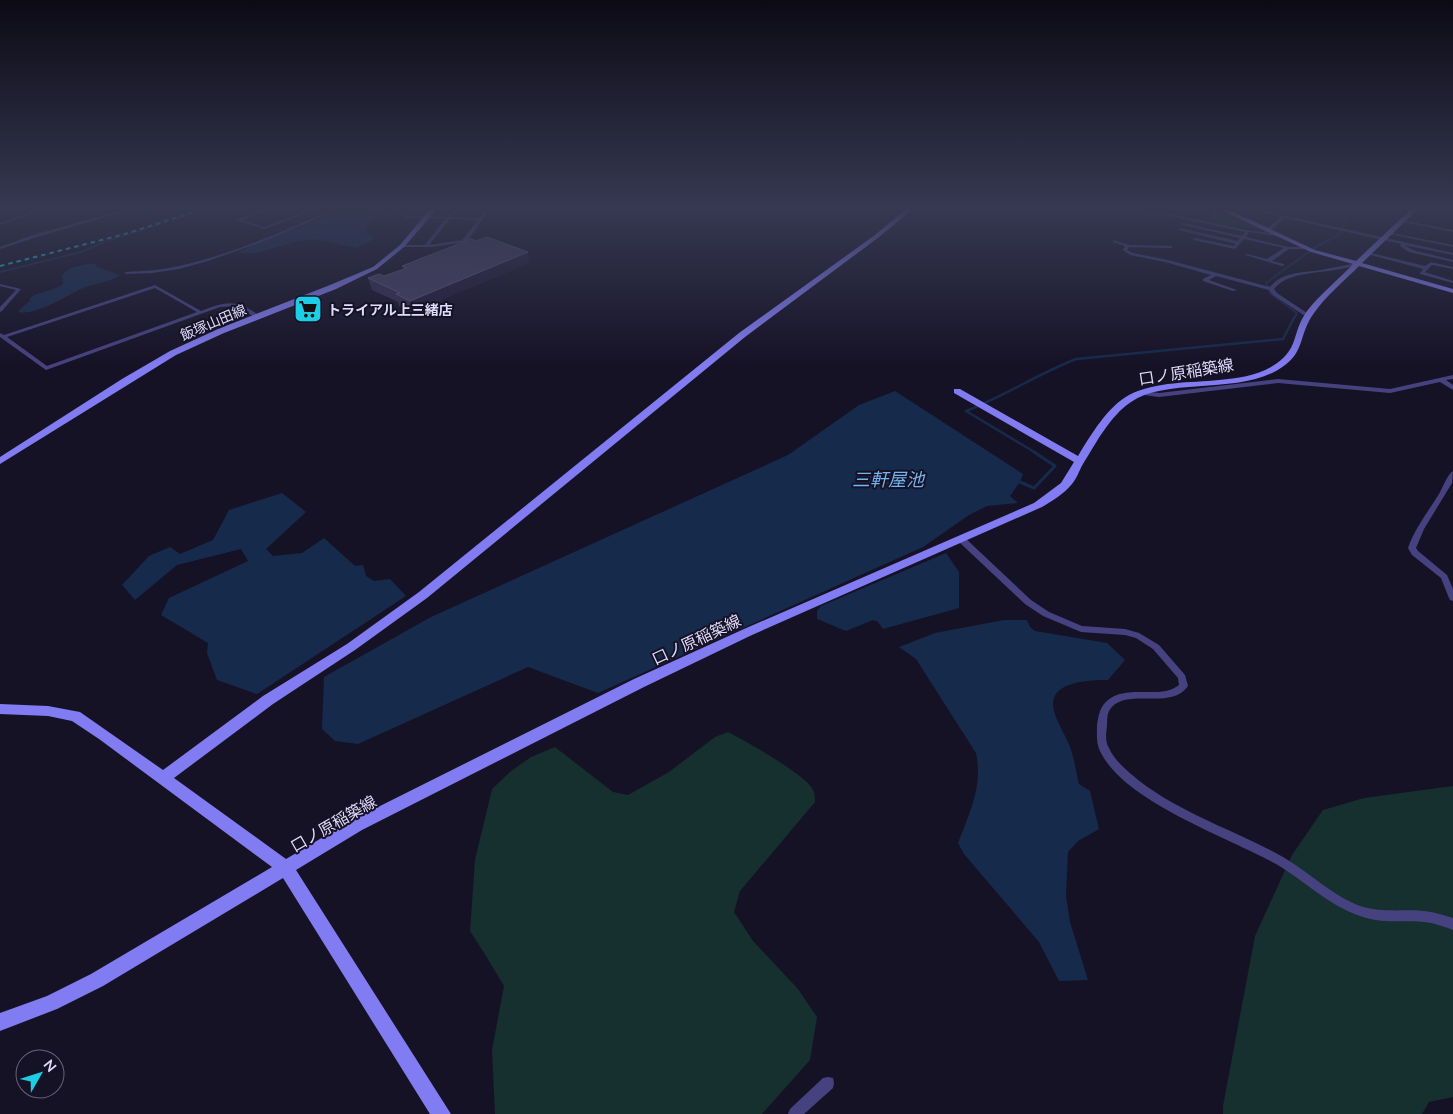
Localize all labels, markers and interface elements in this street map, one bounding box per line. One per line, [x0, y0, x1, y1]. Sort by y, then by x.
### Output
supermarket icon: トライアル上三緒店 [293, 294, 323, 324]
street label: 飯塚山田線 [177, 301, 249, 343]
place label: トライアル上三緒店 [327, 301, 453, 318]
street label: 口ノ原稲築線 [1137, 354, 1235, 388]
water label: 三軒屋池 [852, 468, 926, 490]
street label: 口ノ原稲築線 [648, 610, 744, 668]
street label: 口ノ原稲築線 [287, 791, 379, 855]
north arrow [15, 1049, 65, 1099]
text: N [40, 1056, 60, 1075]

